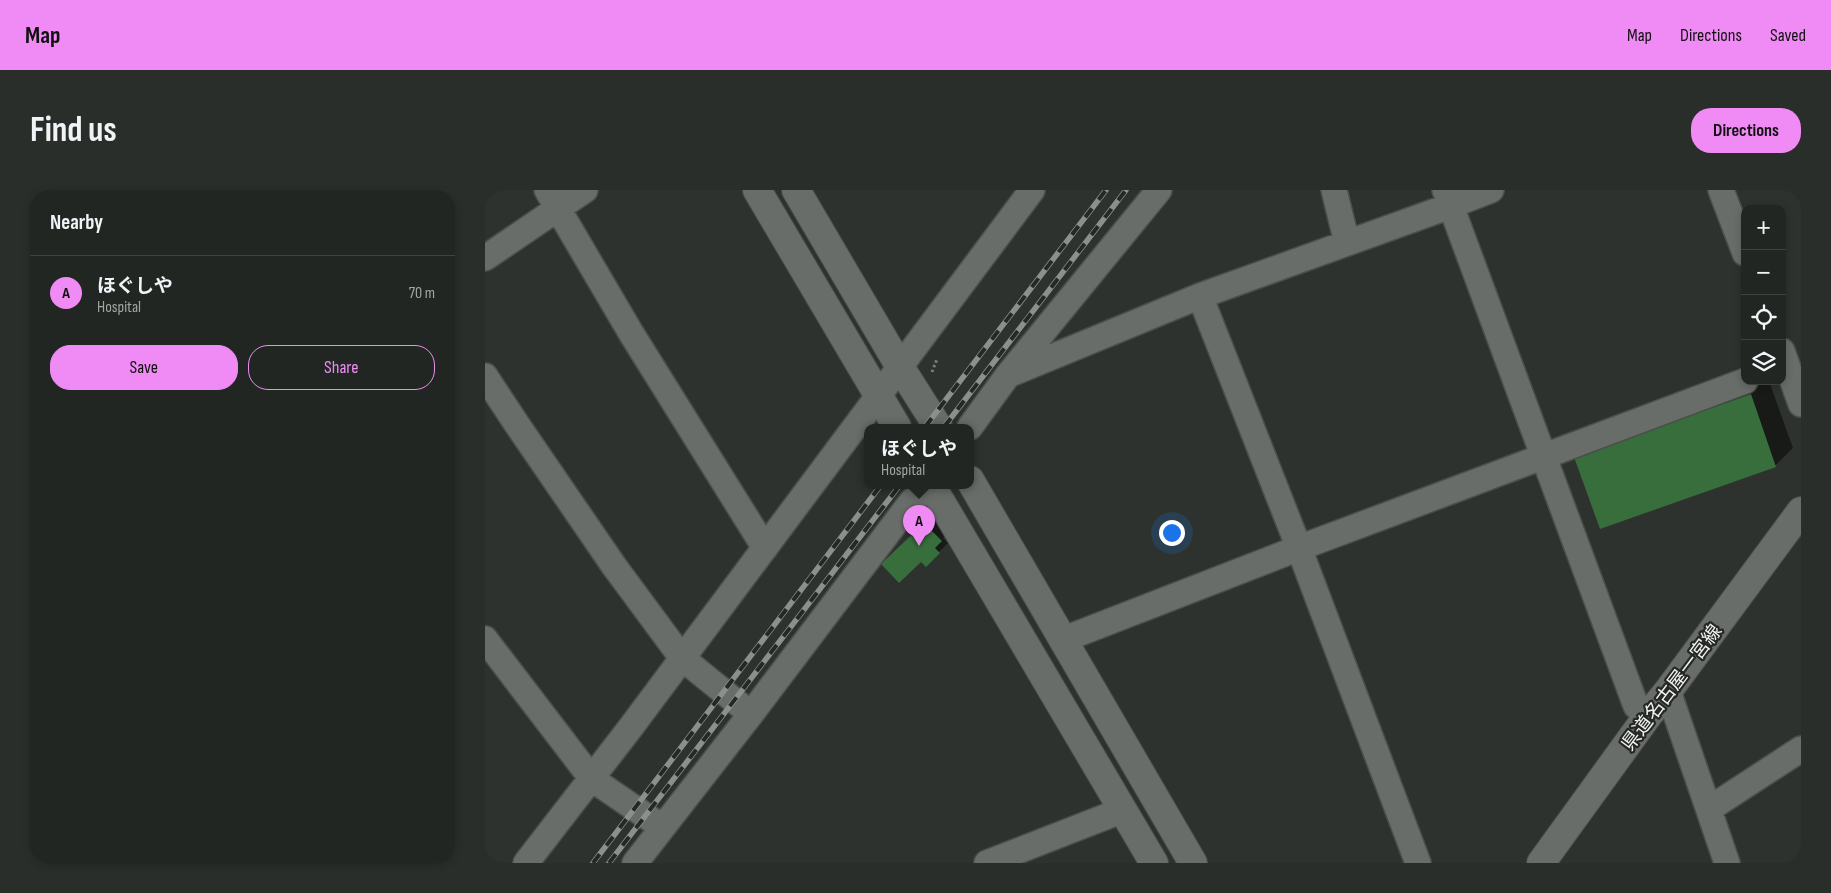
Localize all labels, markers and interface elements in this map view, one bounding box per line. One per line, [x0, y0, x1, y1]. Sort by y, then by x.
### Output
text: Map [25, 21, 60, 50]
text: Map [1627, 25, 1652, 46]
text: Directions [1680, 25, 1742, 46]
text: Saved [1770, 25, 1806, 46]
button: Directions [1691, 108, 1801, 153]
text: Find us [30, 109, 117, 152]
map controls [1741, 205, 1786, 385]
button: + [1741, 205, 1786, 250]
text: Nearby [50, 210, 103, 235]
button: − [1741, 250, 1786, 295]
text: ほぐしや [97, 275, 173, 298]
text: A [62, 284, 70, 303]
text: 70 m [409, 284, 435, 303]
button: locate [1741, 295, 1786, 340]
text: Hospital [97, 298, 141, 317]
button: layers [1741, 340, 1786, 385]
button: Save [50, 345, 238, 390]
button: Share [248, 345, 435, 390]
popup [864, 424, 974, 489]
text: ほぐしや [881, 438, 957, 461]
text: Hospital [881, 461, 925, 480]
pin: A [903, 505, 935, 546]
your location [1159, 520, 1185, 546]
street label: 県道名古屋一宮線 [1617, 620, 1727, 756]

